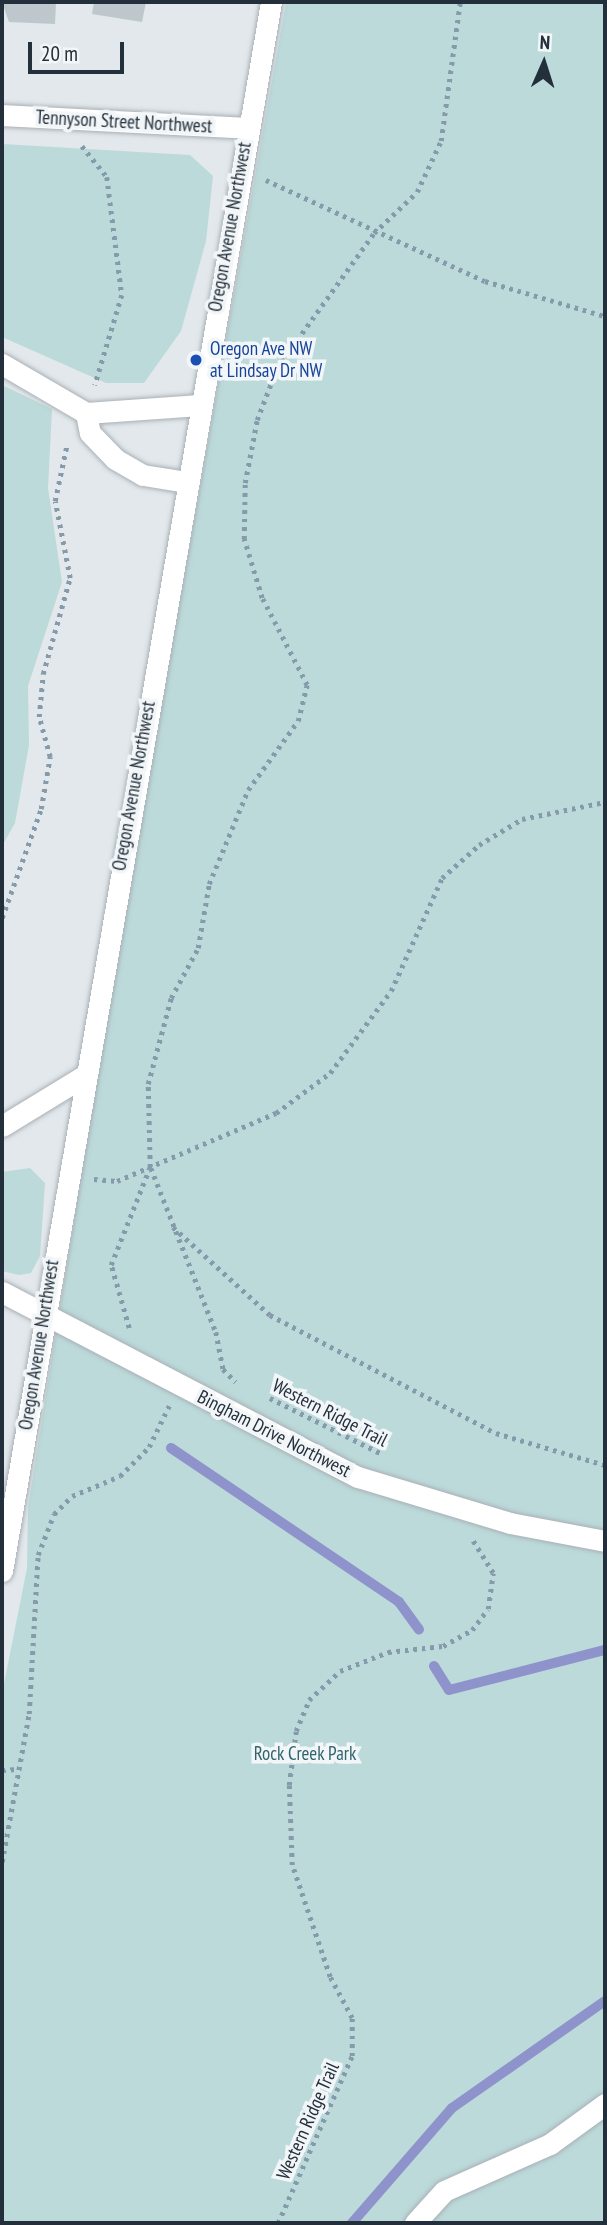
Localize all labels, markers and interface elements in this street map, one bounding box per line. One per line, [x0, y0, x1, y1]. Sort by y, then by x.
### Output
scale bar [32, 28, 128, 72]
north arrow [509, 28, 579, 98]
text: N [539, 30, 551, 54]
text: 20 m [41, 40, 78, 67]
street label: Tennyson Street Northwest [35, 106, 213, 138]
street label: Oregon Avenue Northwest [204, 140, 256, 314]
place label: Oregon Ave NW at Lindsay Dr NW [210, 338, 323, 382]
marker: Oregon Ave NW at Lindsay Dr NW [188, 352, 204, 368]
street label: Oregon Avenue Northwest [108, 699, 160, 873]
street label: Oregon Avenue Northwest [14, 1258, 64, 1432]
street label: Western Ridge Trail [268, 1374, 392, 1452]
street label: Bingham Drive Northwest [194, 1386, 354, 1482]
park label: Rock Creek Park [253, 1743, 357, 1765]
street label: Western Ridge Trail [272, 2059, 344, 2183]

